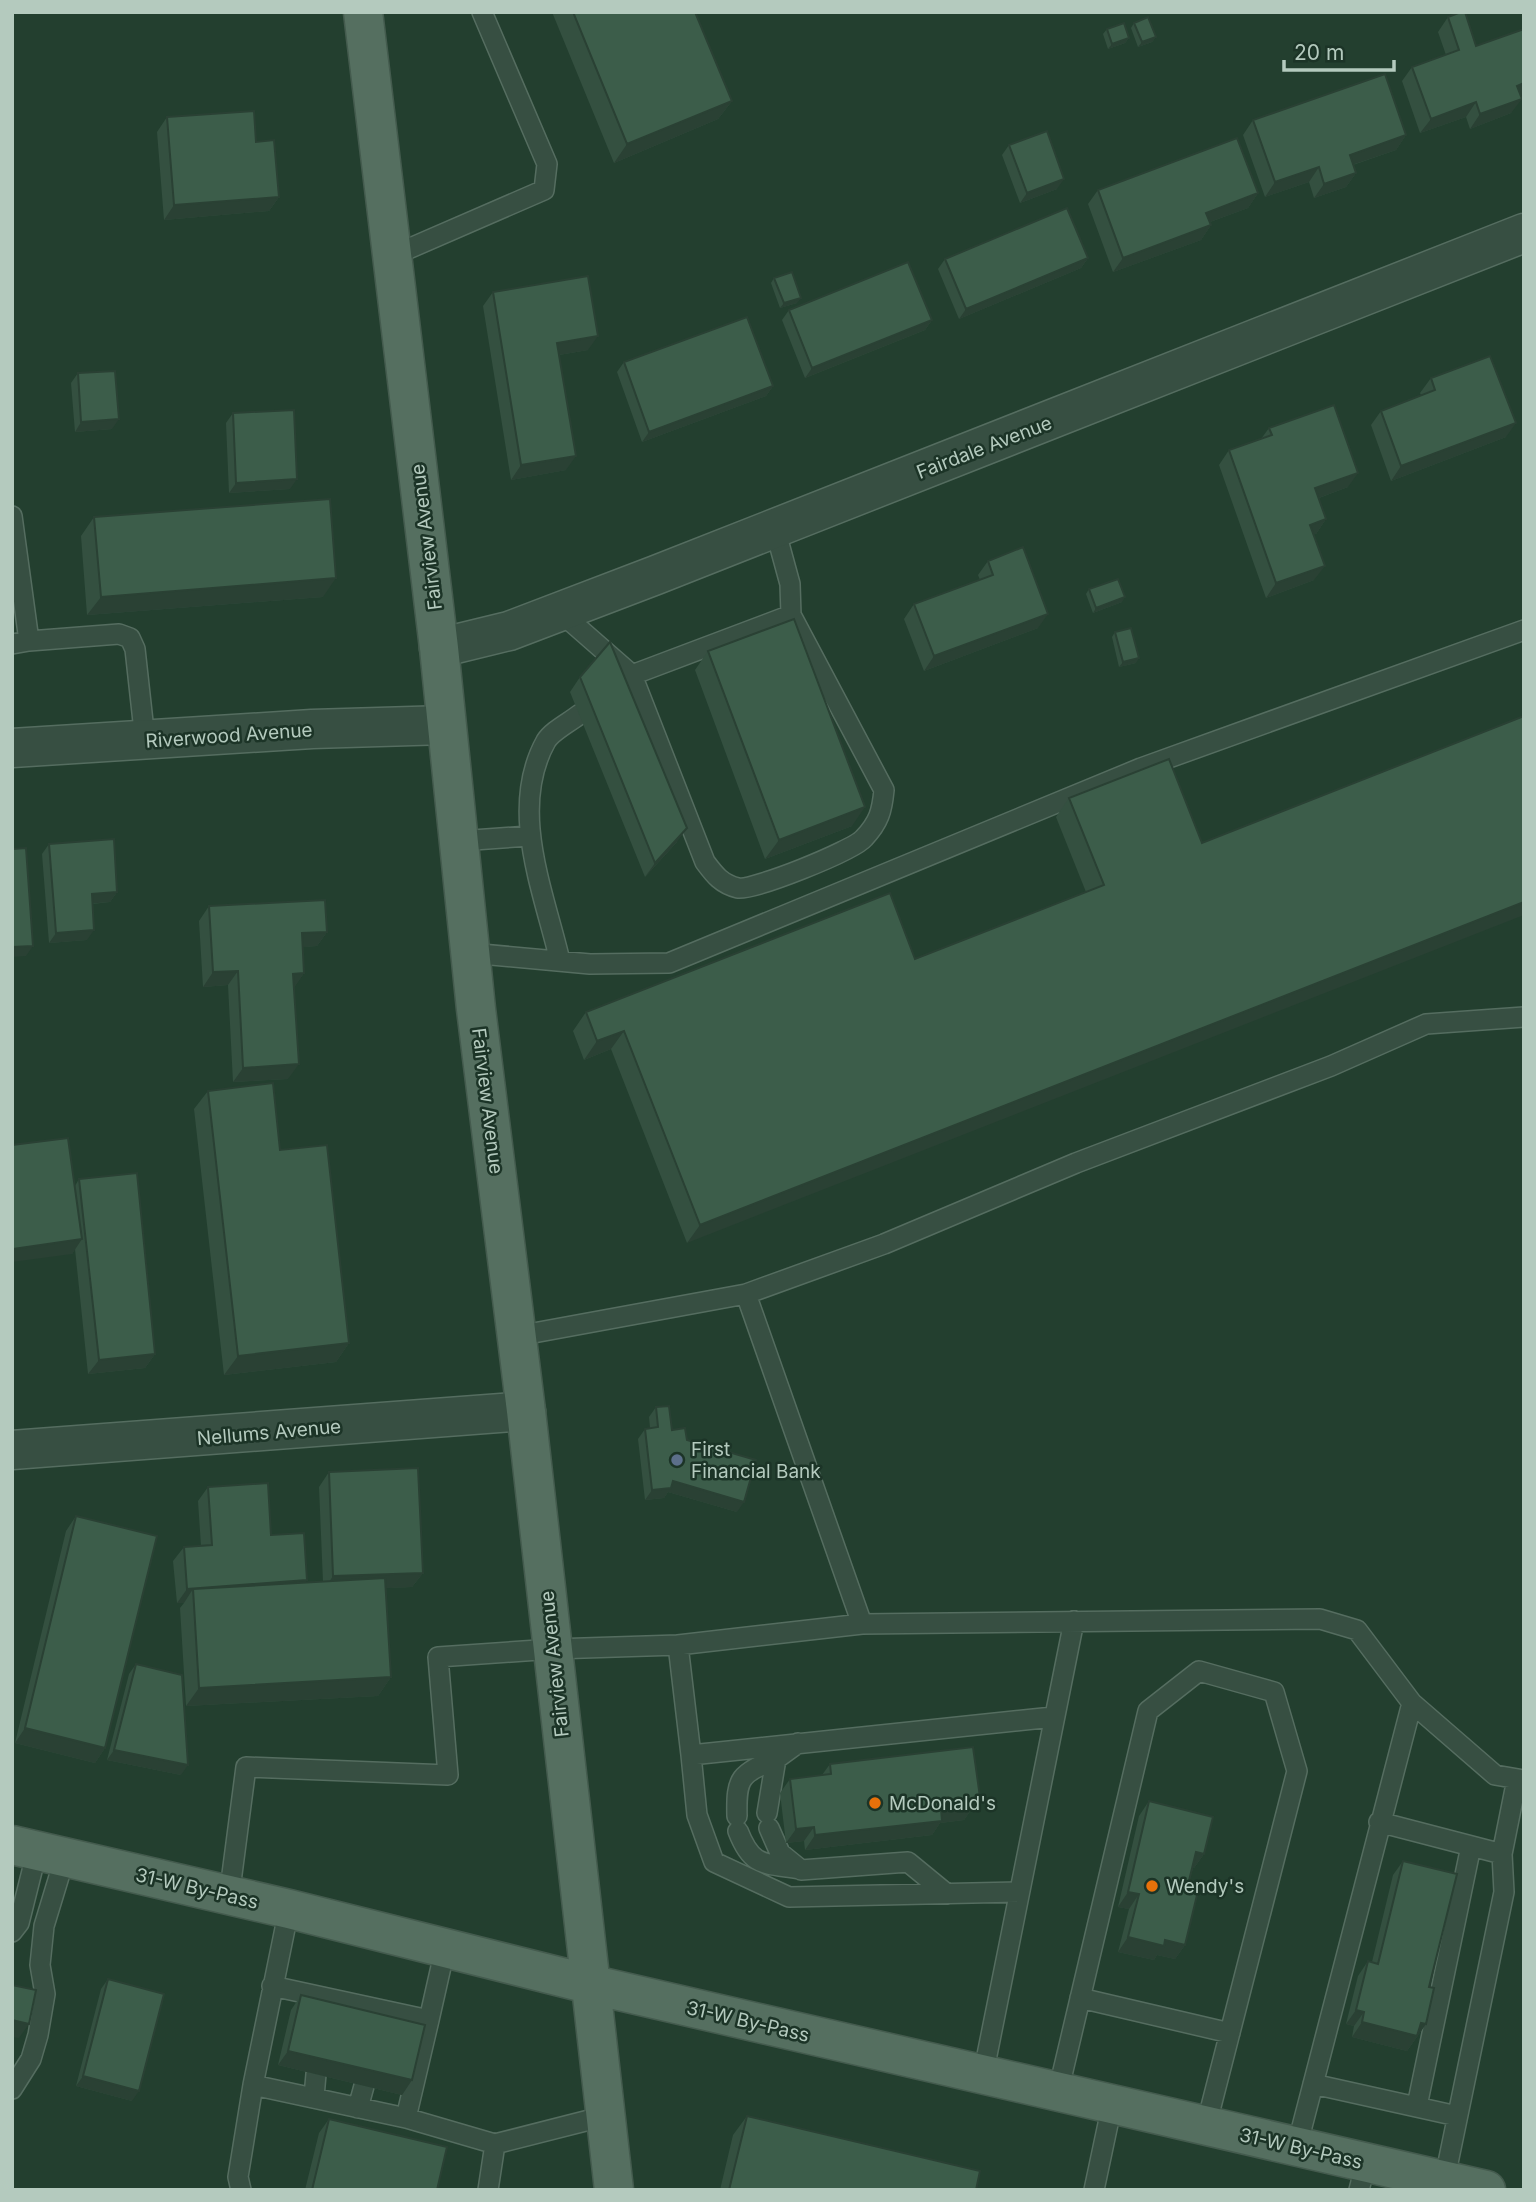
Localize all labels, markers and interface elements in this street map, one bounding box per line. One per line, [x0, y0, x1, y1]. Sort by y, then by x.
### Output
scale bar [1284, 28, 1394, 72]
text: 20 m [1294, 40, 1344, 65]
street label: Fairdale Avenue [913, 411, 1055, 484]
street label: Fairview Avenue [406, 463, 447, 611]
street label: Riverwood Avenue [145, 718, 313, 753]
street label: Fairview Avenue [467, 1027, 508, 1175]
street label: Nellums Avenue [196, 1415, 342, 1450]
place label: First Financial Bank [691, 1438, 821, 1483]
marker: First Financial Bank [669, 1452, 685, 1468]
street label: Fairview Avenue [535, 1590, 574, 1738]
place label: McDonald's [889, 1792, 996, 1815]
marker: McDonald's [867, 1795, 883, 1811]
street label: 31-W By-Pass [133, 1863, 261, 1914]
place label: Wendy's [1166, 1875, 1244, 1898]
marker: Wendy's [1144, 1878, 1160, 1894]
street label: 31-W By-Pass [684, 1996, 812, 2047]
street label: 31-W By-Pass [1237, 2123, 1365, 2174]

